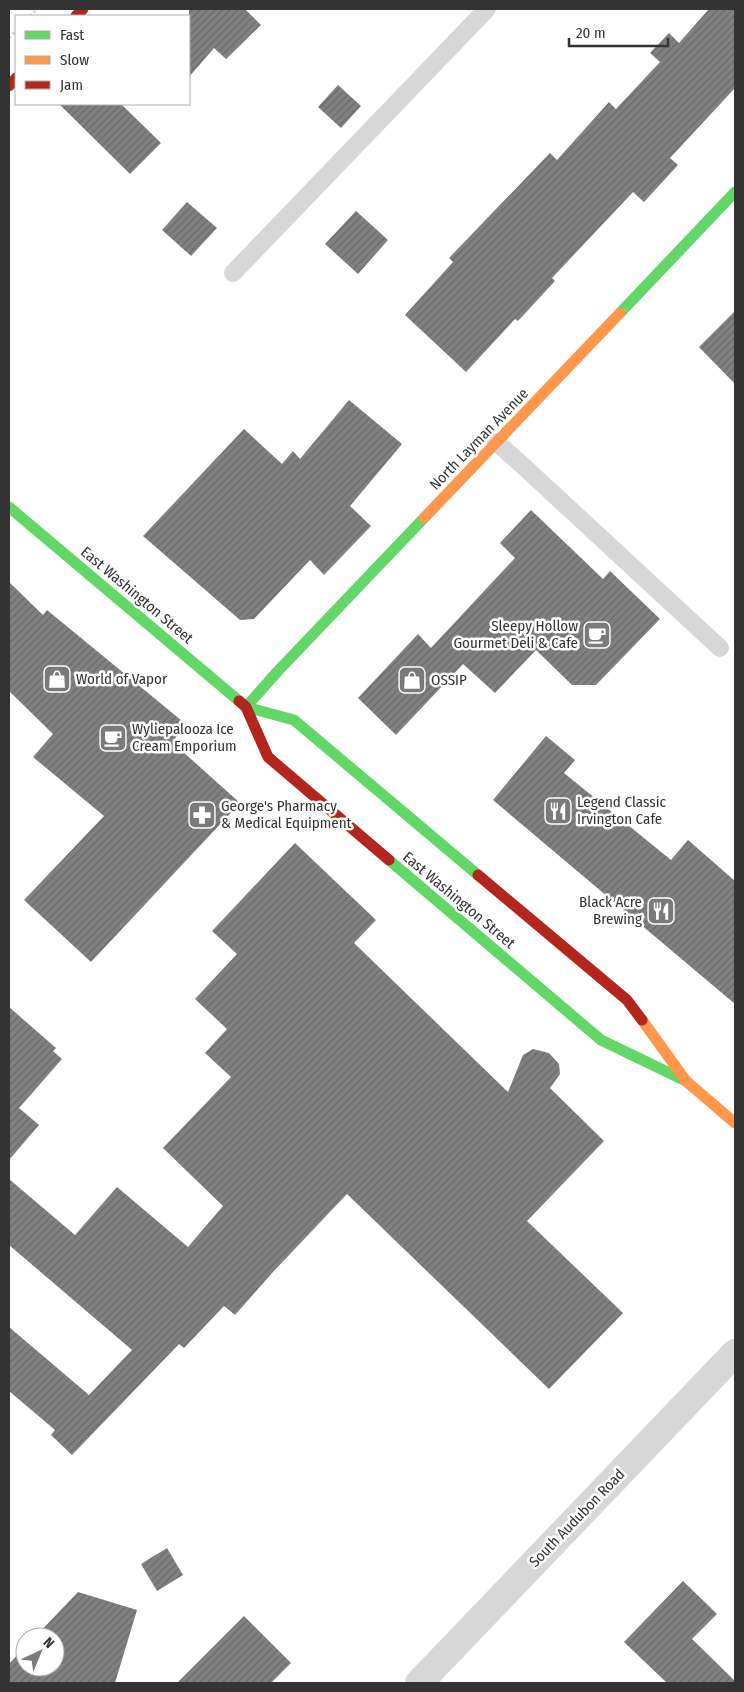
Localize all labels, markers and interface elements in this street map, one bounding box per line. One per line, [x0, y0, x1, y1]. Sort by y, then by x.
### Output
legend [15, 15, 190, 105]
scale bar [569, 15, 668, 47]
text: 20 m [576, 24, 606, 42]
text: Fast [60, 26, 84, 44]
text: Slow [60, 51, 89, 69]
text: Jam [60, 76, 83, 94]
street label: North Layman Avenue [426, 384, 532, 494]
street label: East Washington Street [77, 543, 197, 647]
place label: Sleepy Hollow Gourmet Deli & Cafe [453, 617, 578, 652]
cafe icon: Sleepy Hollow Gourmet Deli & Cafe [582, 620, 612, 650]
shop icon: World of Vapor [42, 664, 72, 694]
shop icon: OSSIP [397, 665, 427, 695]
place label: World of Vapor [76, 670, 168, 688]
place label: OSSIP [431, 671, 467, 689]
place label: Wyliepalooza Ice Cream Emporium [132, 720, 237, 755]
cafe icon: Wyliepalooza Ice Cream Emporium [98, 723, 128, 753]
place label: Legend Classic Irvington Cafe [577, 793, 666, 828]
restaurant icon: Legend Classic Irvington Cafe [543, 796, 573, 826]
place label: George's Pharmacy & Medical Equipment [221, 797, 352, 832]
pharmacy icon: George's Pharmacy & Medical Equipment [187, 800, 217, 830]
street label: East Washington Street [399, 848, 519, 952]
place label: Black Acre Brewing [579, 893, 642, 928]
restaurant icon: Black Acre Brewing [646, 896, 676, 926]
street label: South Audubon Road [526, 1465, 628, 1571]
north arrow [15, 1627, 65, 1677]
text: N [40, 1634, 58, 1652]

